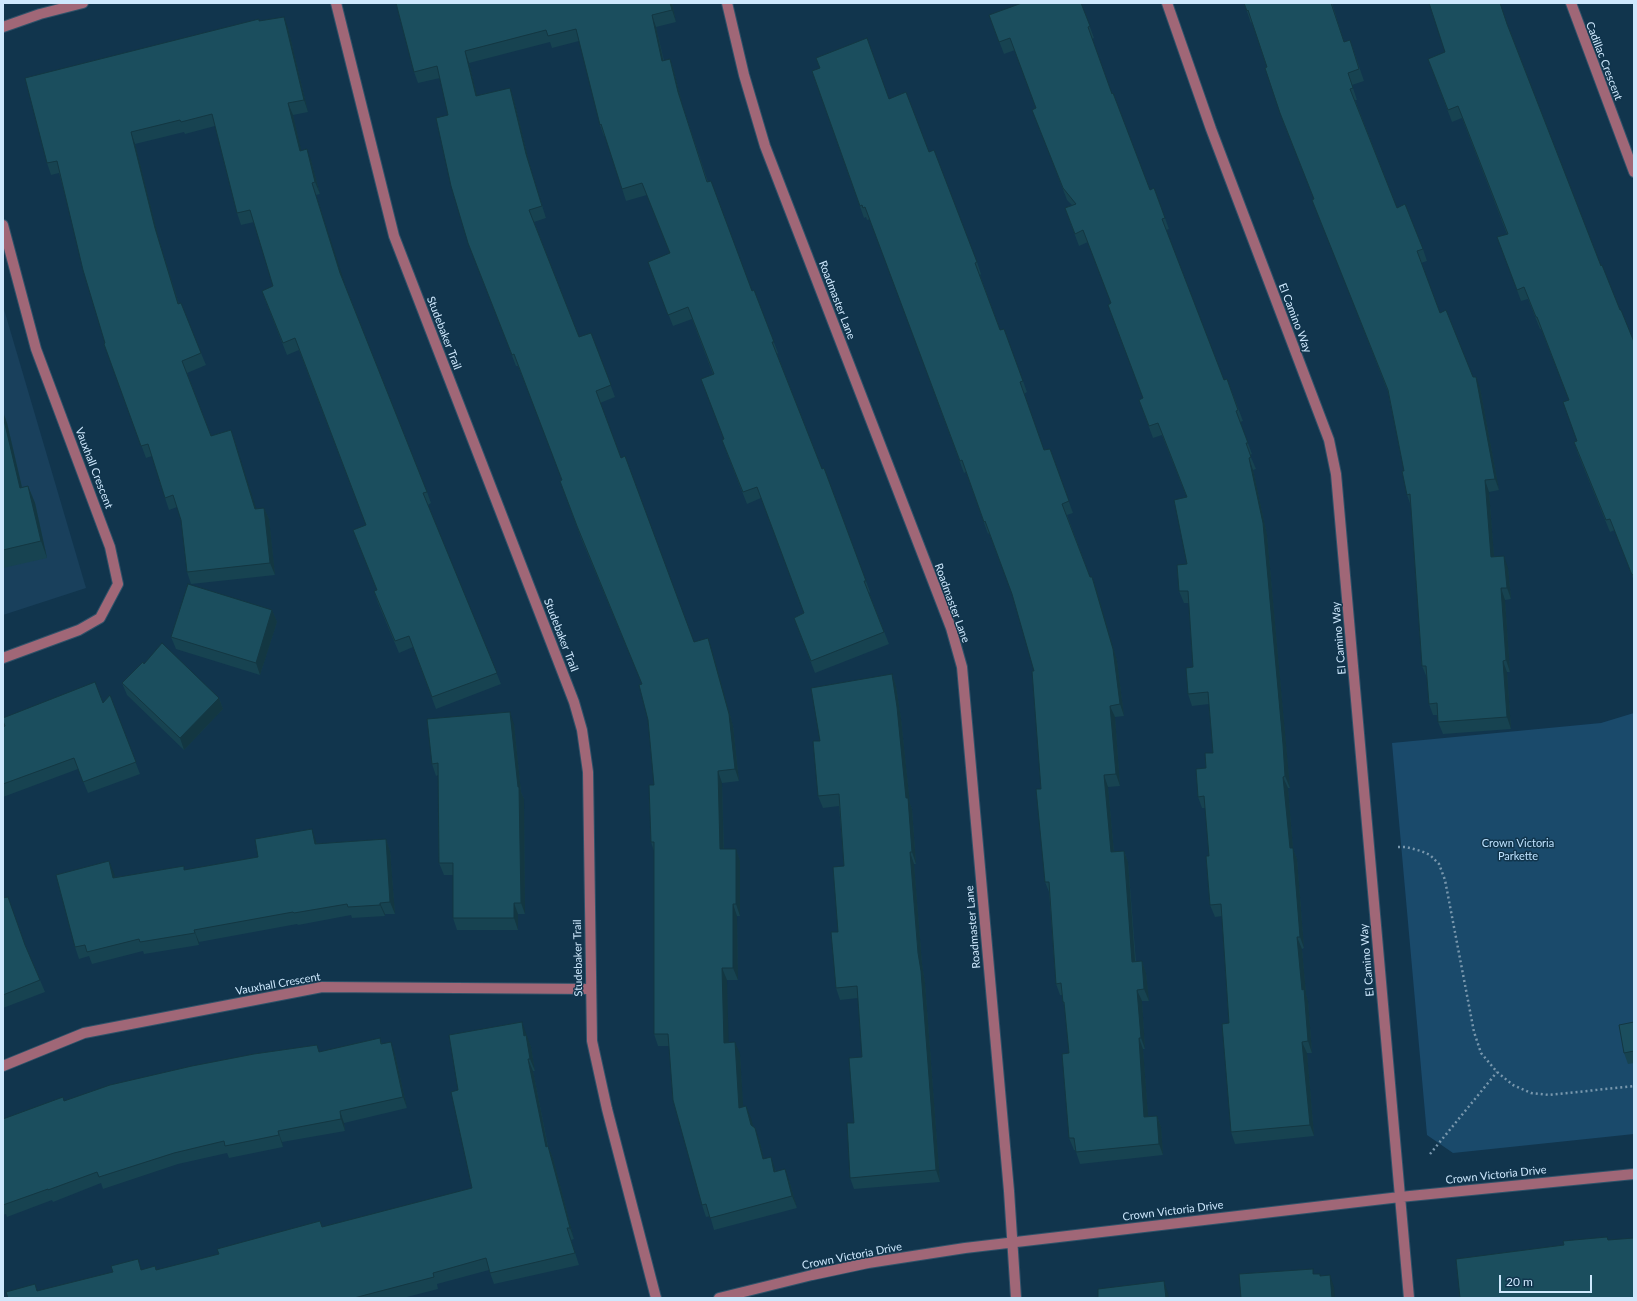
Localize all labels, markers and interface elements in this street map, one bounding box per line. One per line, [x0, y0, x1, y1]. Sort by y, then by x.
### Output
street label: Cadillac Crescent [1583, 20, 1625, 102]
street label: Roadmaster Lane [816, 259, 858, 341]
street label: El Camino Way [1276, 281, 1314, 355]
street label: Studebaker Trail [424, 295, 464, 371]
street label: Vauxhall Crescent [72, 426, 116, 510]
street label: Roadmaster Lane [932, 562, 972, 644]
street label: Studebaker Trail [541, 597, 581, 673]
street label: El Camino Way [1329, 601, 1349, 675]
park label: Crown Victoria Parkette [1482, 836, 1554, 862]
street label: Roadmaster Lane [963, 885, 983, 969]
street label: Studebaker Trail [571, 919, 585, 997]
street label: El Camino Way [1357, 923, 1377, 997]
street label: Vauxhall Crescent [235, 970, 321, 998]
street label: Crown Victoria Drive [1445, 1163, 1547, 1187]
street label: Crown Victoria Drive [1122, 1198, 1224, 1224]
street label: Crown Victoria Drive [801, 1240, 903, 1272]
scale bar [1501, 1267, 1594, 1293]
text: 20 m [1506, 1274, 1533, 1289]

